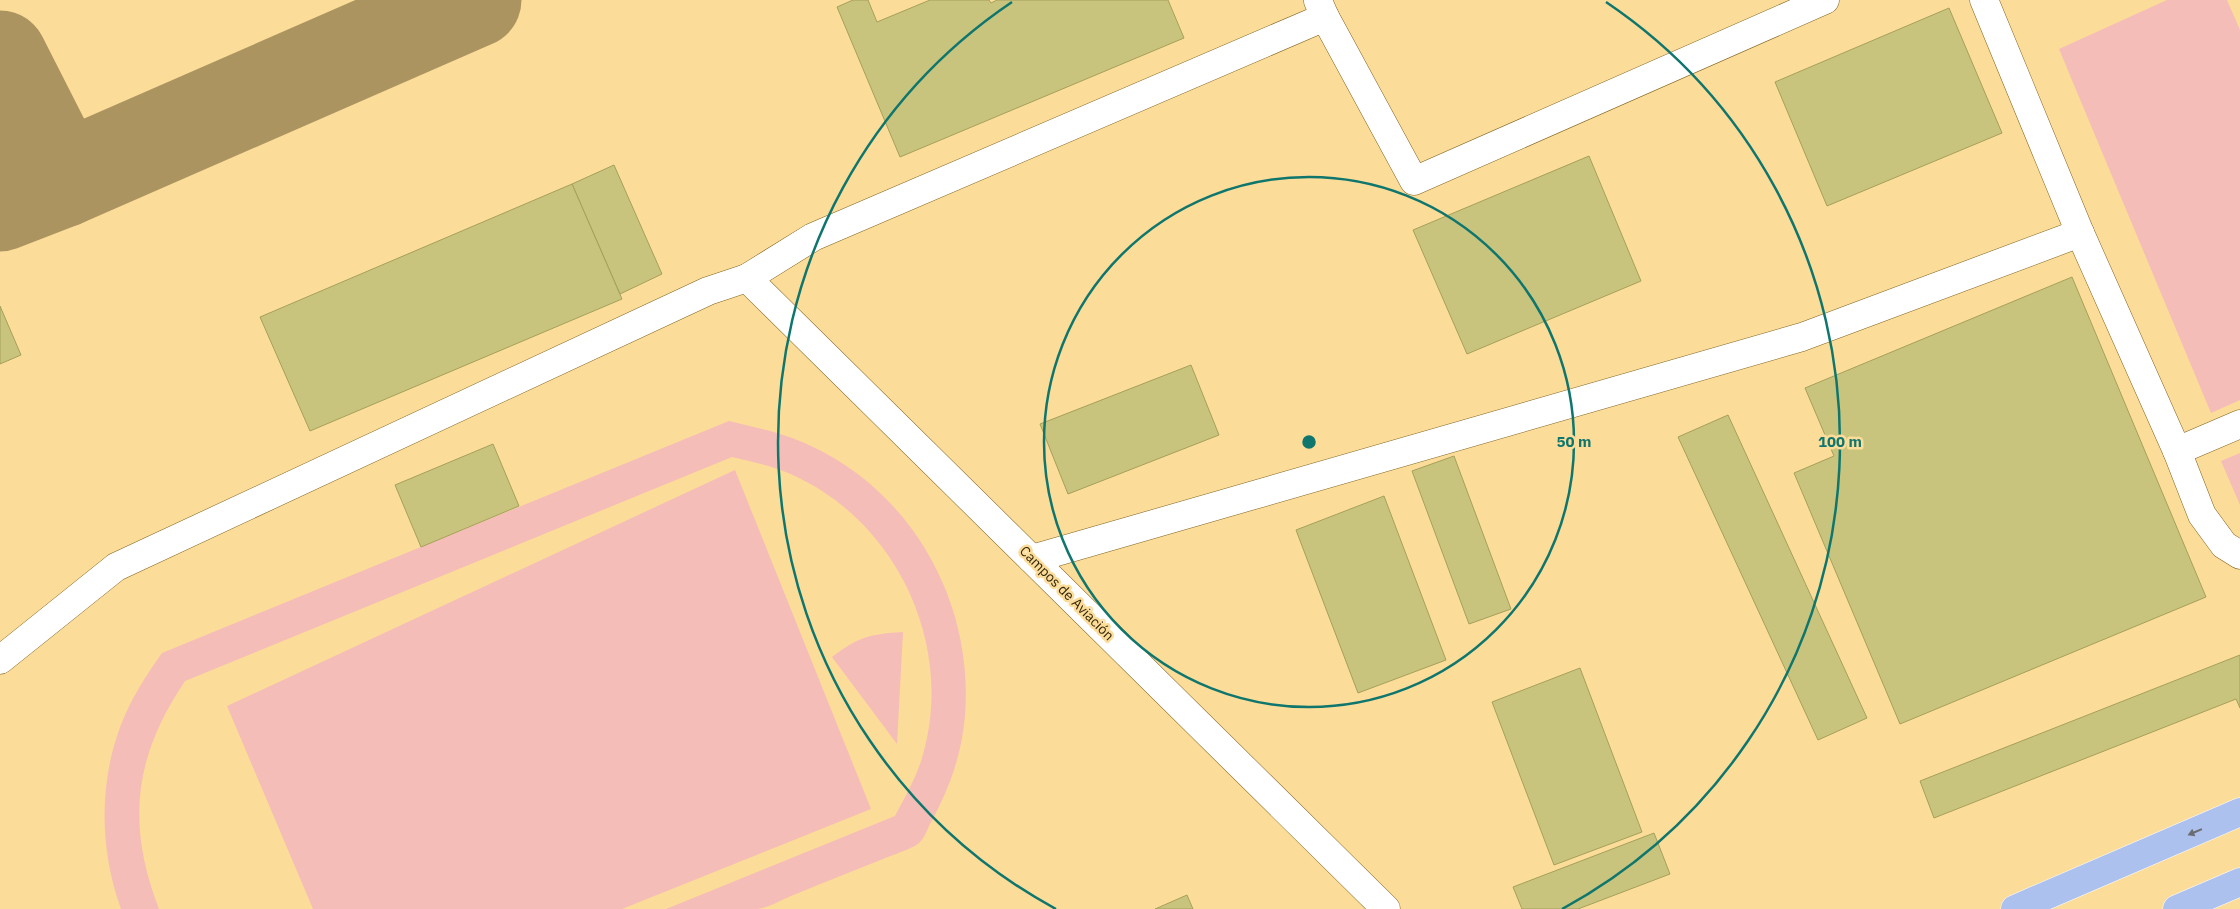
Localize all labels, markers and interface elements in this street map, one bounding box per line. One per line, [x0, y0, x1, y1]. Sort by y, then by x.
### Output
text: 50 m [1557, 432, 1591, 451]
text: 100 m [1818, 432, 1862, 451]
centre of rings [1300, 433, 1318, 451]
street label: Campos de Aviación [1016, 542, 1118, 644]
one-way arrow [2188, 828, 2202, 836]

